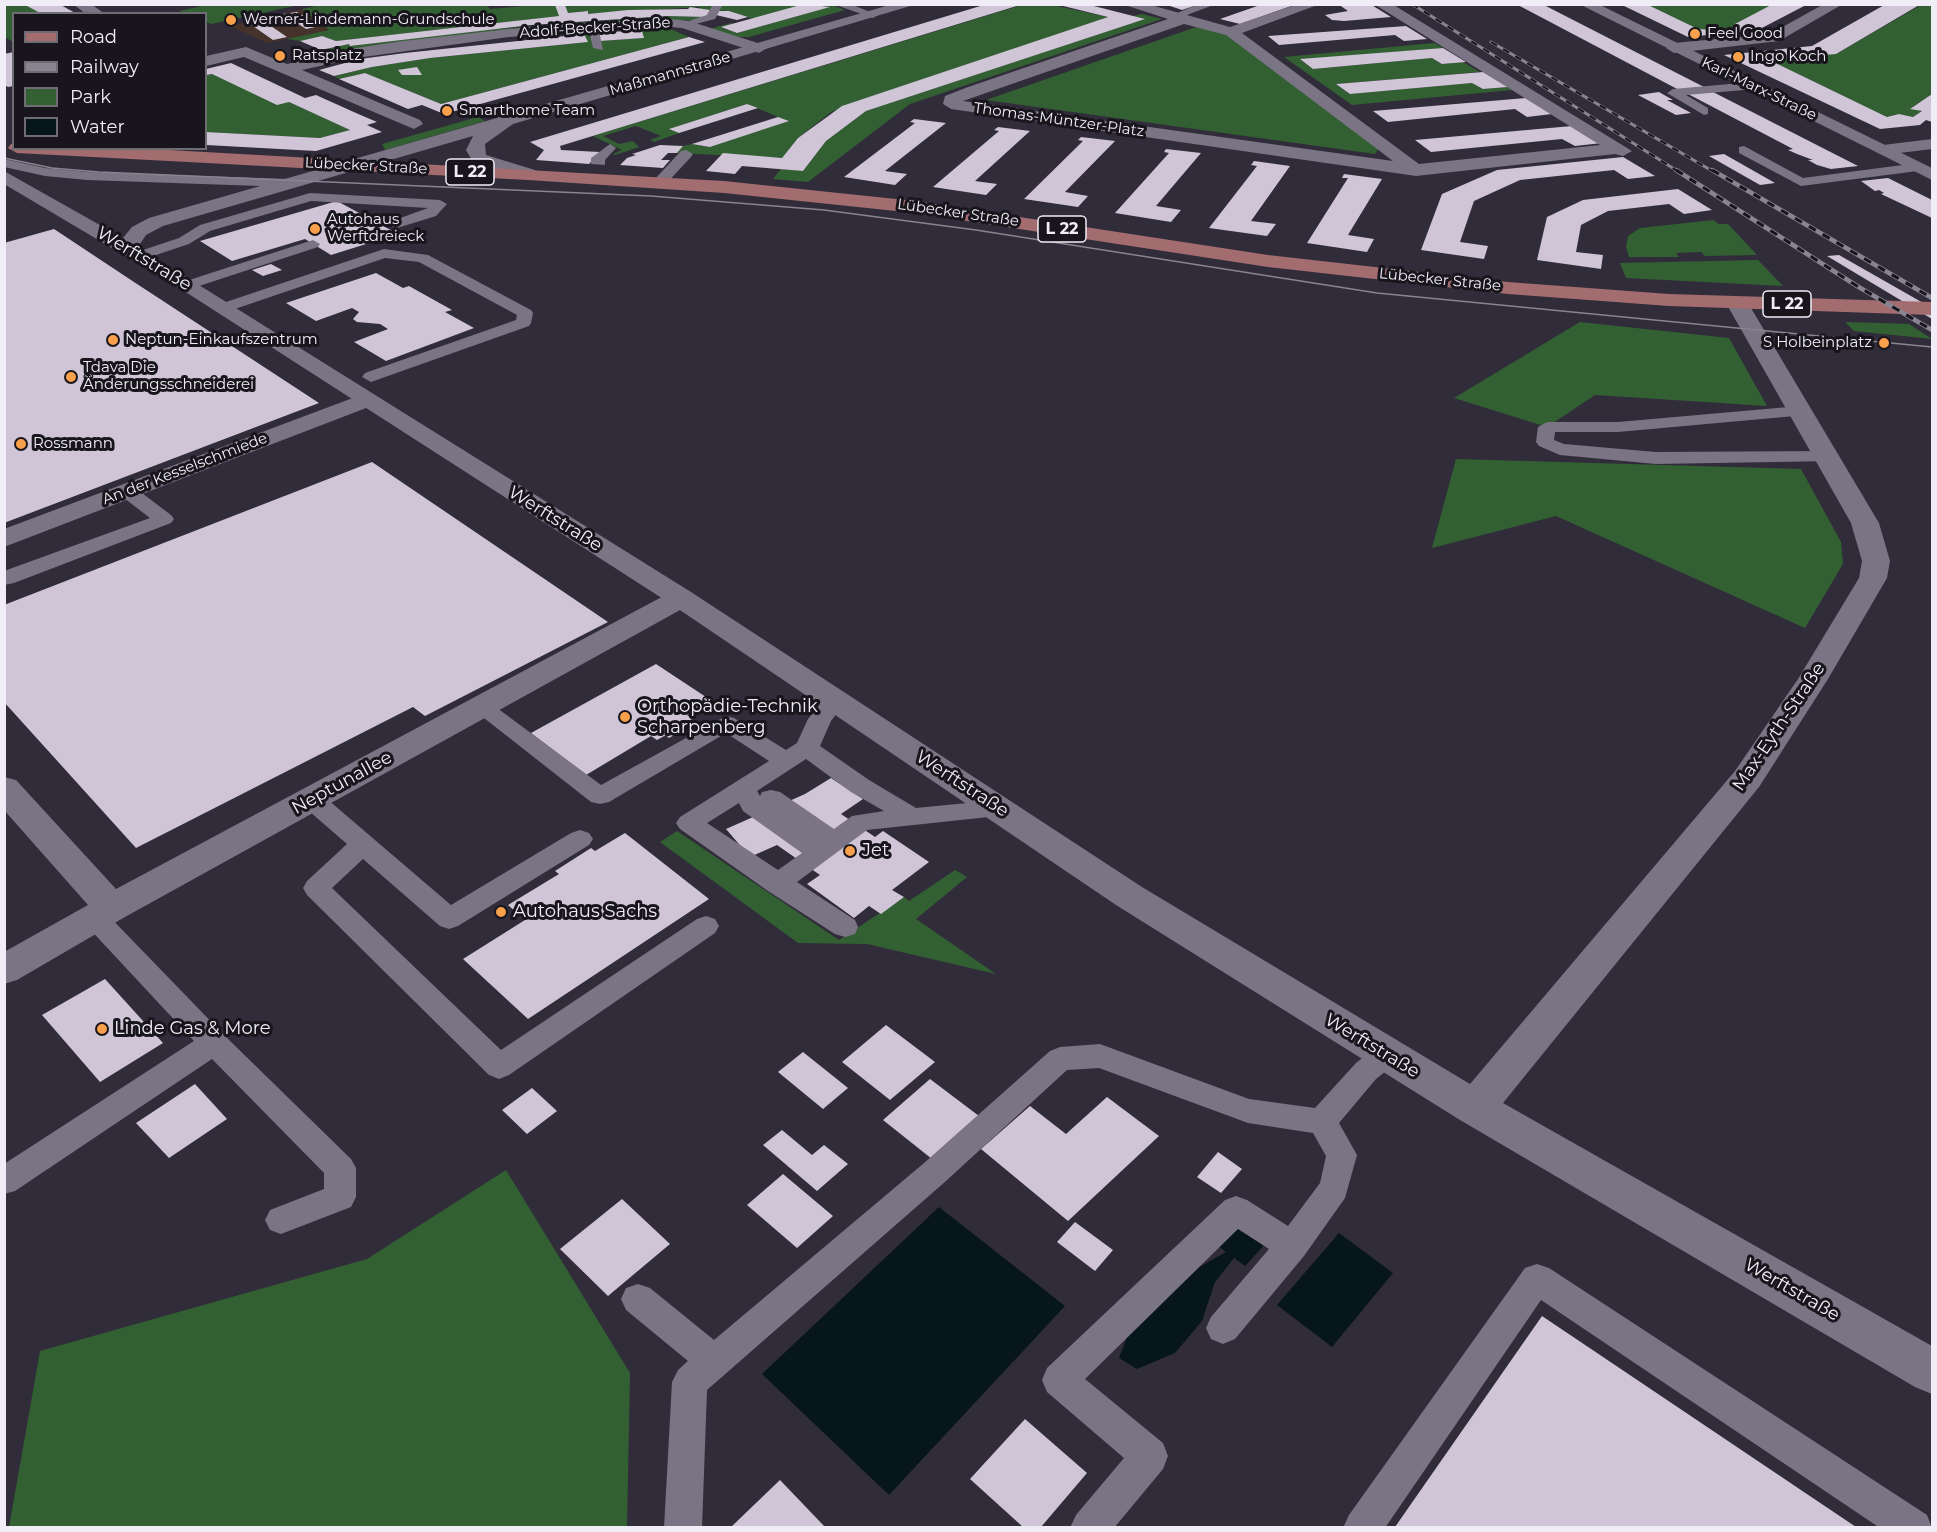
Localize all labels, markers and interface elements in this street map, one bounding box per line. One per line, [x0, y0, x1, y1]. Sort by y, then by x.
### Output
place label: Werner-Lindemann-Grundschule [243, 11, 495, 29]
legend [12, 12, 207, 150]
marker: Werner-Lindemann-Grundschule [224, 13, 238, 27]
street label: Adolf-Becker-Straße [519, 14, 671, 42]
place label: Feel Good [1707, 25, 1783, 43]
text: Road [70, 26, 117, 48]
marker: Feel Good [1688, 27, 1702, 41]
place label: Ratsplatz [292, 47, 362, 65]
street label: Maßmannstraße [607, 48, 733, 100]
place label: Ingo Koch [1750, 48, 1826, 66]
marker: Ratsplatz [273, 49, 287, 63]
marker: Ingo Koch [1731, 50, 1745, 64]
street label: Karl-Marx-Straße [1699, 53, 1819, 125]
text: Railway [70, 56, 139, 78]
text: Park [70, 86, 111, 108]
street label: Thomas-Müntzer-Platz [972, 99, 1146, 141]
place label: Smarthome Team [459, 102, 595, 120]
marker: Smarthome Team [440, 104, 454, 118]
text: Water [70, 116, 125, 138]
street label: Lübecker Straße [304, 154, 428, 178]
road number: L 22 [446, 159, 494, 185]
street label: Lübecker Straße [896, 196, 1020, 230]
place label: Autohaus Werftdreieck [327, 211, 424, 246]
road number: L 22 [1038, 216, 1086, 242]
street label: Werftstraße [93, 222, 195, 296]
marker: Autohaus Werftdreieck [308, 222, 322, 236]
street label: Lübecker Straße [1378, 265, 1502, 295]
road number: L 22 [1763, 291, 1811, 317]
place label: Neptun-Einkaufszentrum [125, 331, 318, 349]
marker: Neptun-Einkaufszentrum [106, 333, 120, 347]
place label: S Holbeinplatz [1763, 334, 1872, 352]
marker: S Holbeinplatz [1877, 336, 1891, 350]
place label: Tdava Die Änderungsschneiderei [83, 359, 254, 394]
marker: Tdava Die Änderungsschneiderei [64, 370, 78, 384]
street label: An der Kesselschmiede [100, 429, 270, 509]
place label: Rossmann [33, 435, 113, 453]
marker: Rossmann [14, 437, 28, 451]
street label: Werftstraße [504, 482, 606, 556]
street label: Max-Eyth-Straße [1728, 659, 1830, 795]
place label: Orthopädie-Technik Scharpenberg [637, 696, 818, 738]
marker: Orthopädie-Technik Scharpenberg [618, 710, 632, 724]
street label: Werftstraße [911, 746, 1013, 822]
street label: Neptunallee [288, 747, 396, 819]
place label: Jet [862, 840, 889, 862]
marker: Jet [843, 844, 857, 858]
place label: Autohaus Sachs [513, 901, 657, 923]
marker: Autohaus Sachs [494, 905, 508, 919]
street label: Werftstraße [1321, 1009, 1423, 1083]
place label: Linde Gas & More [114, 1018, 271, 1040]
marker: Linde Gas & More [95, 1022, 109, 1036]
street label: Werftstraße [1740, 1254, 1844, 1326]

